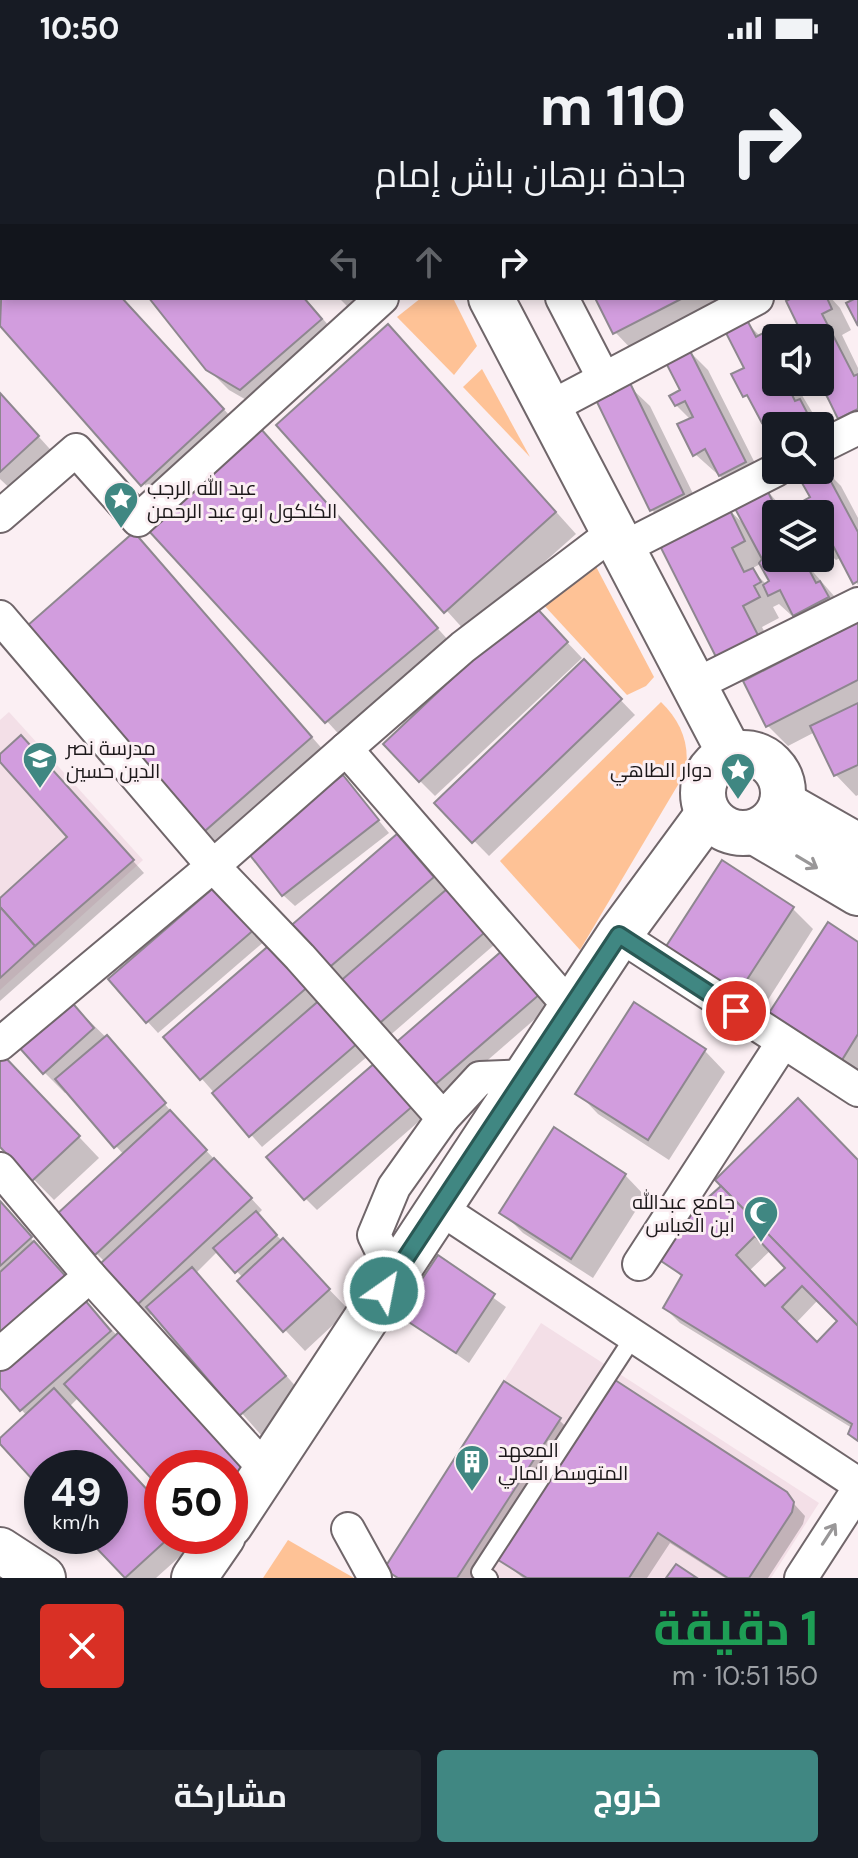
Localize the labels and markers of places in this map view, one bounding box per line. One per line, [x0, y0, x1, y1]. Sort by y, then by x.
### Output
place label: عبد الله الرجب الكلكول ابو عبد الرحمن [147, 475, 337, 524]
place icon: عبد الله الرجب الكلكول ابو عبد الرحمن [102, 480, 140, 530]
place label: مدرسة نصر الدين حسين [65, 735, 160, 784]
school or university icon: مدرسة نصر الدين حسين [21, 740, 59, 790]
place icon: دوار الطاهي [719, 751, 757, 801]
place label: دوار الطاهي [610, 757, 712, 786]
pin [702, 977, 770, 1045]
place label: جامع عبدالله ابن العباس [632, 1189, 735, 1238]
mosque icon: جامع عبدالله ابن العباس [742, 1194, 780, 1244]
place label: المعهد المتوسط المالي [498, 1437, 628, 1489]
building icon: المعهد المتوسط المالي [453, 1443, 491, 1493]

